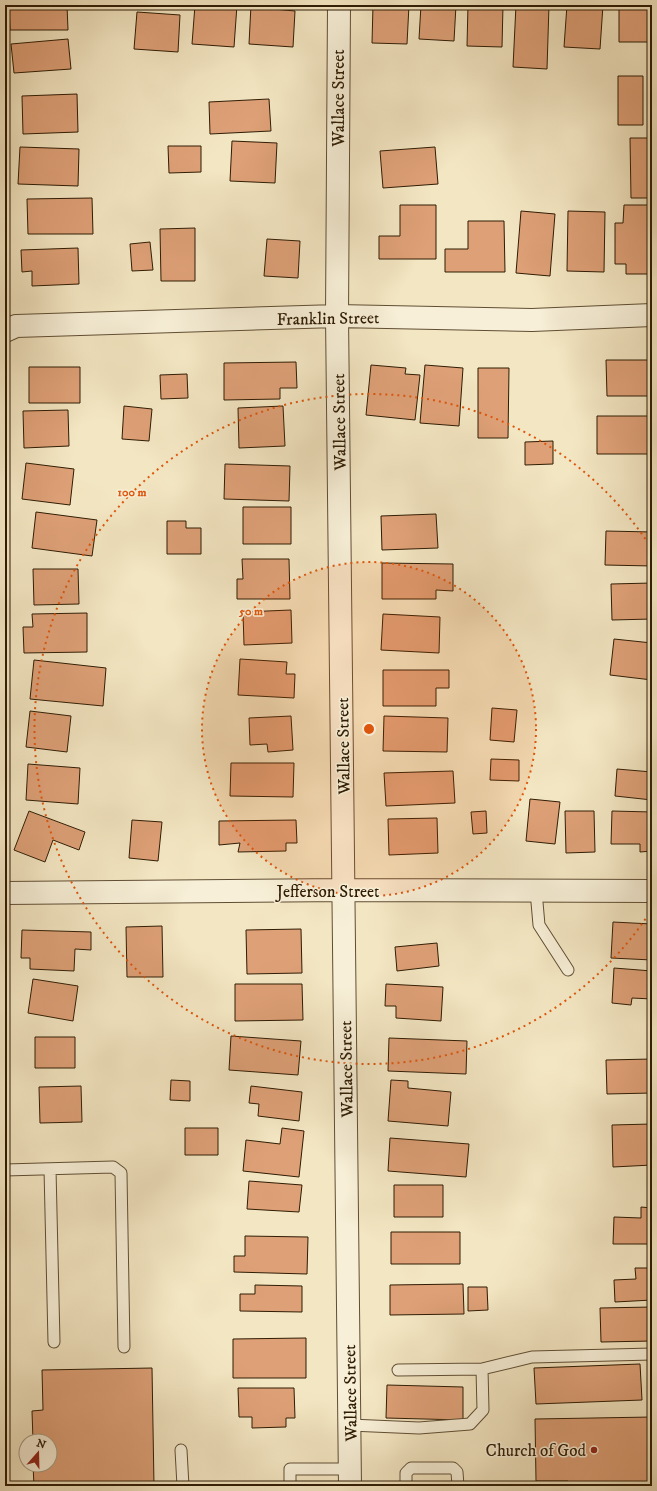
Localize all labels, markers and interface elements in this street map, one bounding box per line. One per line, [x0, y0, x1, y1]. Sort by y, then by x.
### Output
street label: Wallace Street [328, 49, 350, 148]
street label: Franklin Street [276, 307, 380, 331]
street label: Wallace Street [328, 373, 352, 472]
text: 100 m [118, 485, 146, 500]
text: 50 m [238, 604, 263, 619]
street label: Wallace Street [332, 697, 356, 796]
centre of rings [362, 722, 376, 736]
street label: Jefferson Street [274, 881, 380, 903]
street label: Wallace Street [335, 1020, 359, 1119]
street label: Wallace Street [339, 1344, 363, 1443]
north arrow [18, 1433, 58, 1473]
text: N [34, 1436, 48, 1453]
place label: Church of God [486, 1440, 587, 1462]
marker: Church of God [589, 1445, 599, 1455]

